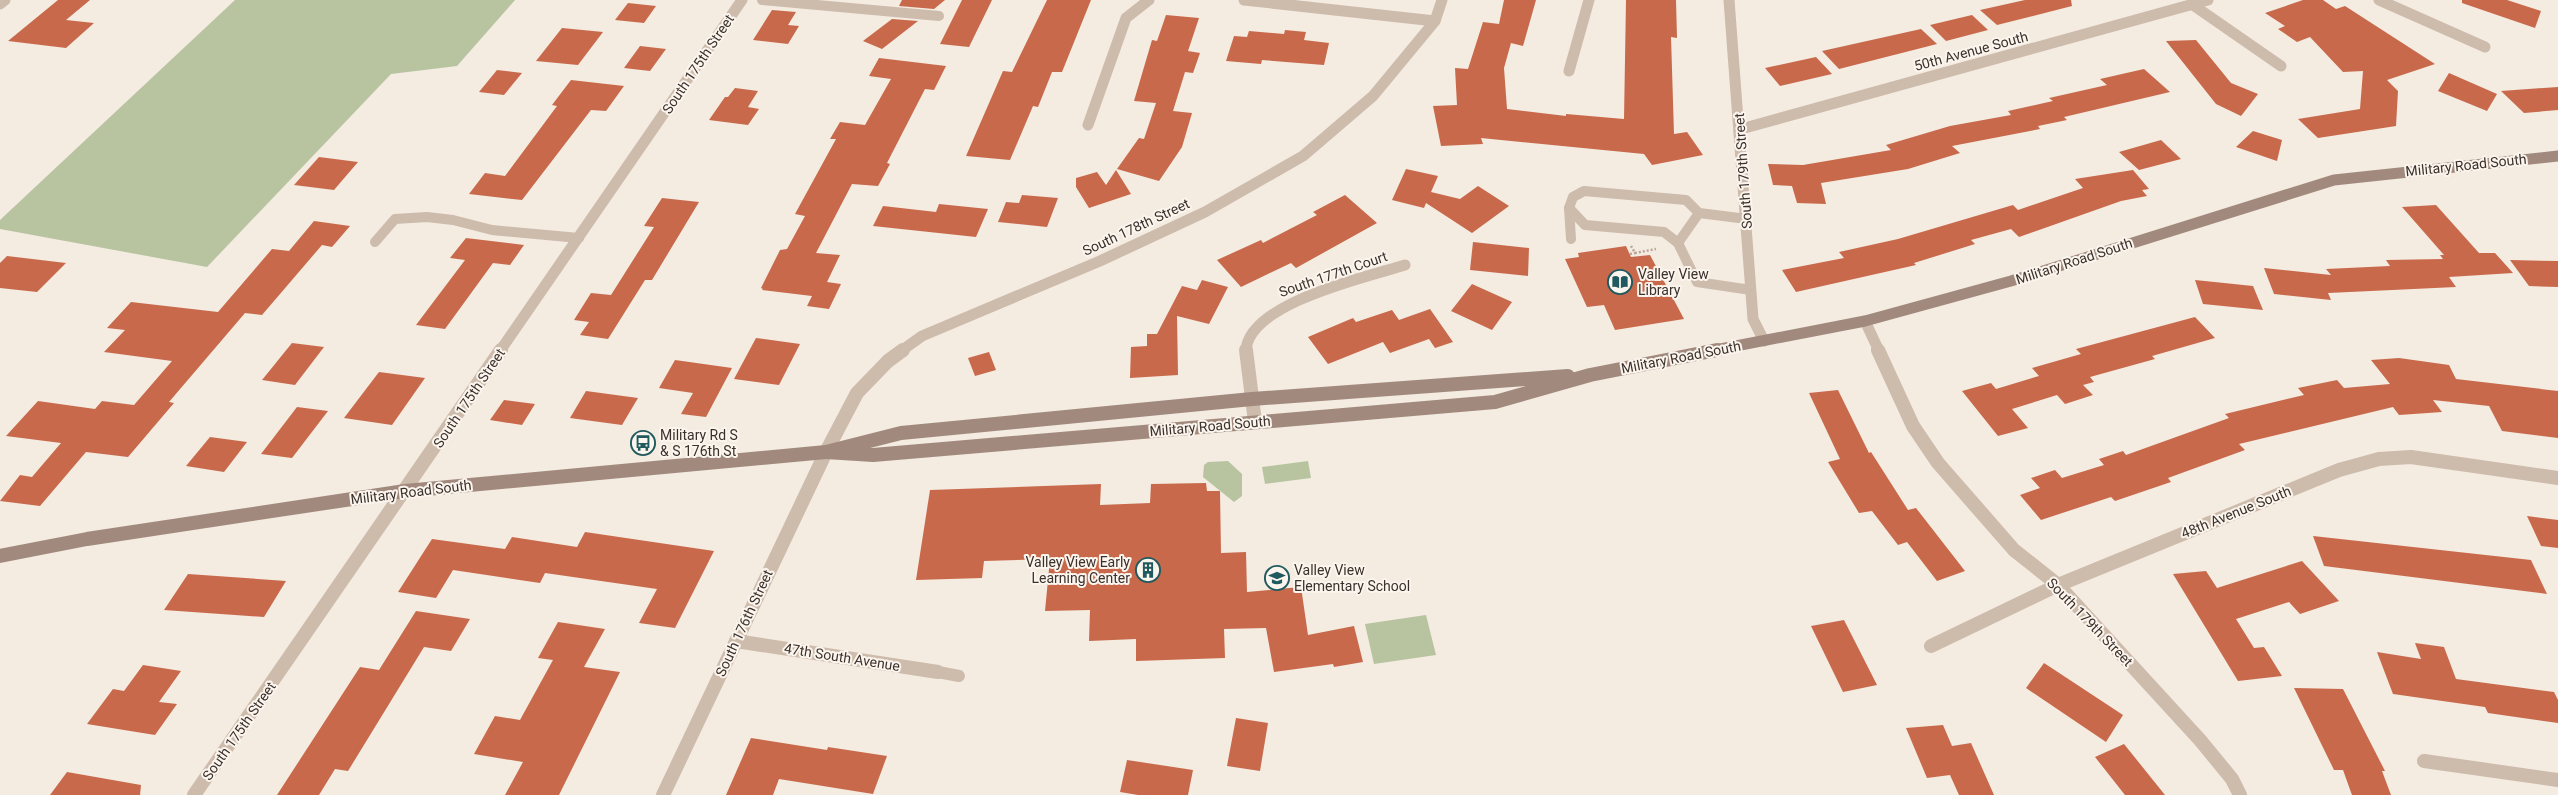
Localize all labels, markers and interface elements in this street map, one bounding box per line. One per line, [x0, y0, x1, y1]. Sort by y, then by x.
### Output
street label: South 175th Street [659, 11, 737, 117]
street label: 50th Avenue South [1912, 28, 2030, 74]
street label: South 179th Street [1731, 112, 1755, 229]
street label: Military Road South [2405, 151, 2527, 179]
street label: South 178th Street [1080, 195, 1192, 259]
street label: Military Road South [2014, 235, 2134, 287]
street label: South 177th Court [1277, 248, 1390, 300]
place label: Valley View Library [1638, 266, 1709, 298]
library icon: Valley View Library [1607, 269, 1633, 295]
street label: Military Road South [1620, 338, 1742, 376]
street label: South 175th Street [430, 345, 508, 451]
street label: Military Road South [1149, 413, 1271, 439]
place label: Military Rd S & S 176th St [660, 427, 738, 459]
bus stop icon: Military Rd S & S 176th St [630, 430, 656, 456]
street label: Military Road South [350, 477, 472, 507]
street label: 48th Avenue South [2179, 483, 2293, 541]
place label: Valley View Early Learning Center [1025, 554, 1130, 586]
building icon: Valley View Early Learning Center [1135, 557, 1161, 583]
place label: Valley View Elementary School [1294, 562, 1410, 594]
school or university icon: Valley View Elementary School [1264, 565, 1290, 591]
street label: South 176th Street [712, 567, 776, 679]
street label: South 179th Street [2044, 575, 2136, 670]
street label: 47th South Avenue [783, 640, 901, 674]
street label: South 175th Street [199, 679, 279, 783]

